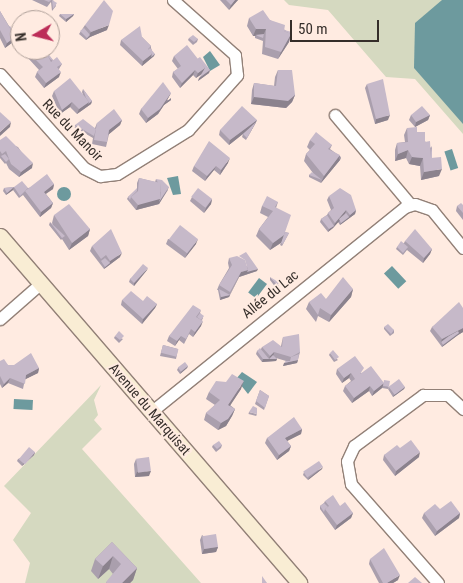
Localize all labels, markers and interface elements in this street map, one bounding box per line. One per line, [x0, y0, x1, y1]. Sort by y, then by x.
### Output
north arrow [10, 10, 60, 60]
scale bar [293, 10, 382, 42]
text: 50 m [298, 20, 328, 38]
text: N [13, 32, 30, 42]
street label: Rue du Manoir [39, 96, 107, 164]
street label: Allée du Lac [238, 266, 302, 322]
street label: Avenue du Marquisat [106, 360, 194, 458]

